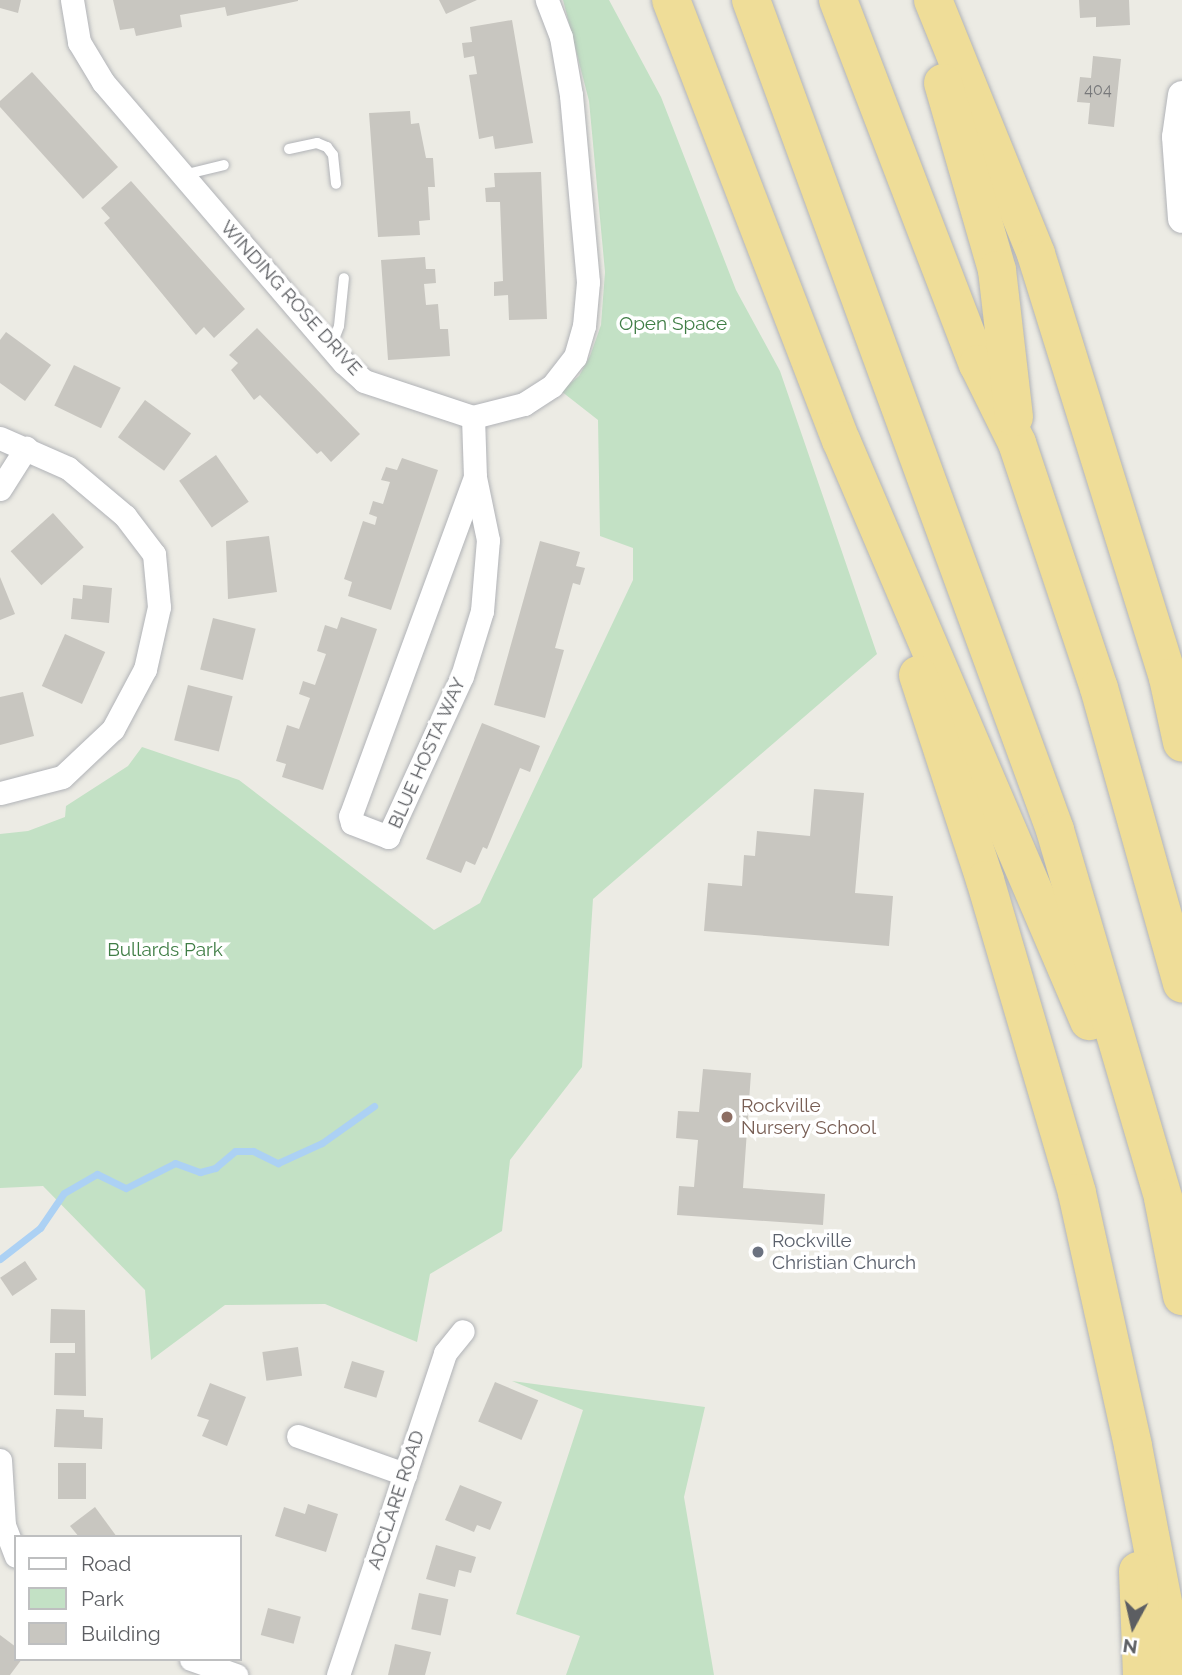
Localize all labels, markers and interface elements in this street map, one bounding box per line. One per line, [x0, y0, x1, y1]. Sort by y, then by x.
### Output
house number: 404 [1084, 80, 1112, 100]
street label: WINDING ROSE DRIVE [215, 216, 367, 380]
park label: Open Space [619, 313, 727, 335]
street label: BLUE HOSTA WAY [383, 673, 471, 833]
park label: Bullards Park [107, 939, 223, 961]
place label: Rockville Nursery School [741, 1095, 877, 1139]
marker: Rockville Nursery School [719, 1109, 735, 1125]
place label: Rockville Christian Church [772, 1230, 916, 1274]
marker: Rockville Christian Church [750, 1244, 766, 1260]
street label: ADCLARE ROAD [363, 1428, 429, 1572]
legend [14, 1535, 242, 1661]
text: Road [81, 1551, 131, 1576]
text: Park [81, 1586, 124, 1611]
north arrow [1098, 1591, 1168, 1661]
text: Building [81, 1621, 161, 1646]
text: N [1121, 1635, 1139, 1659]

